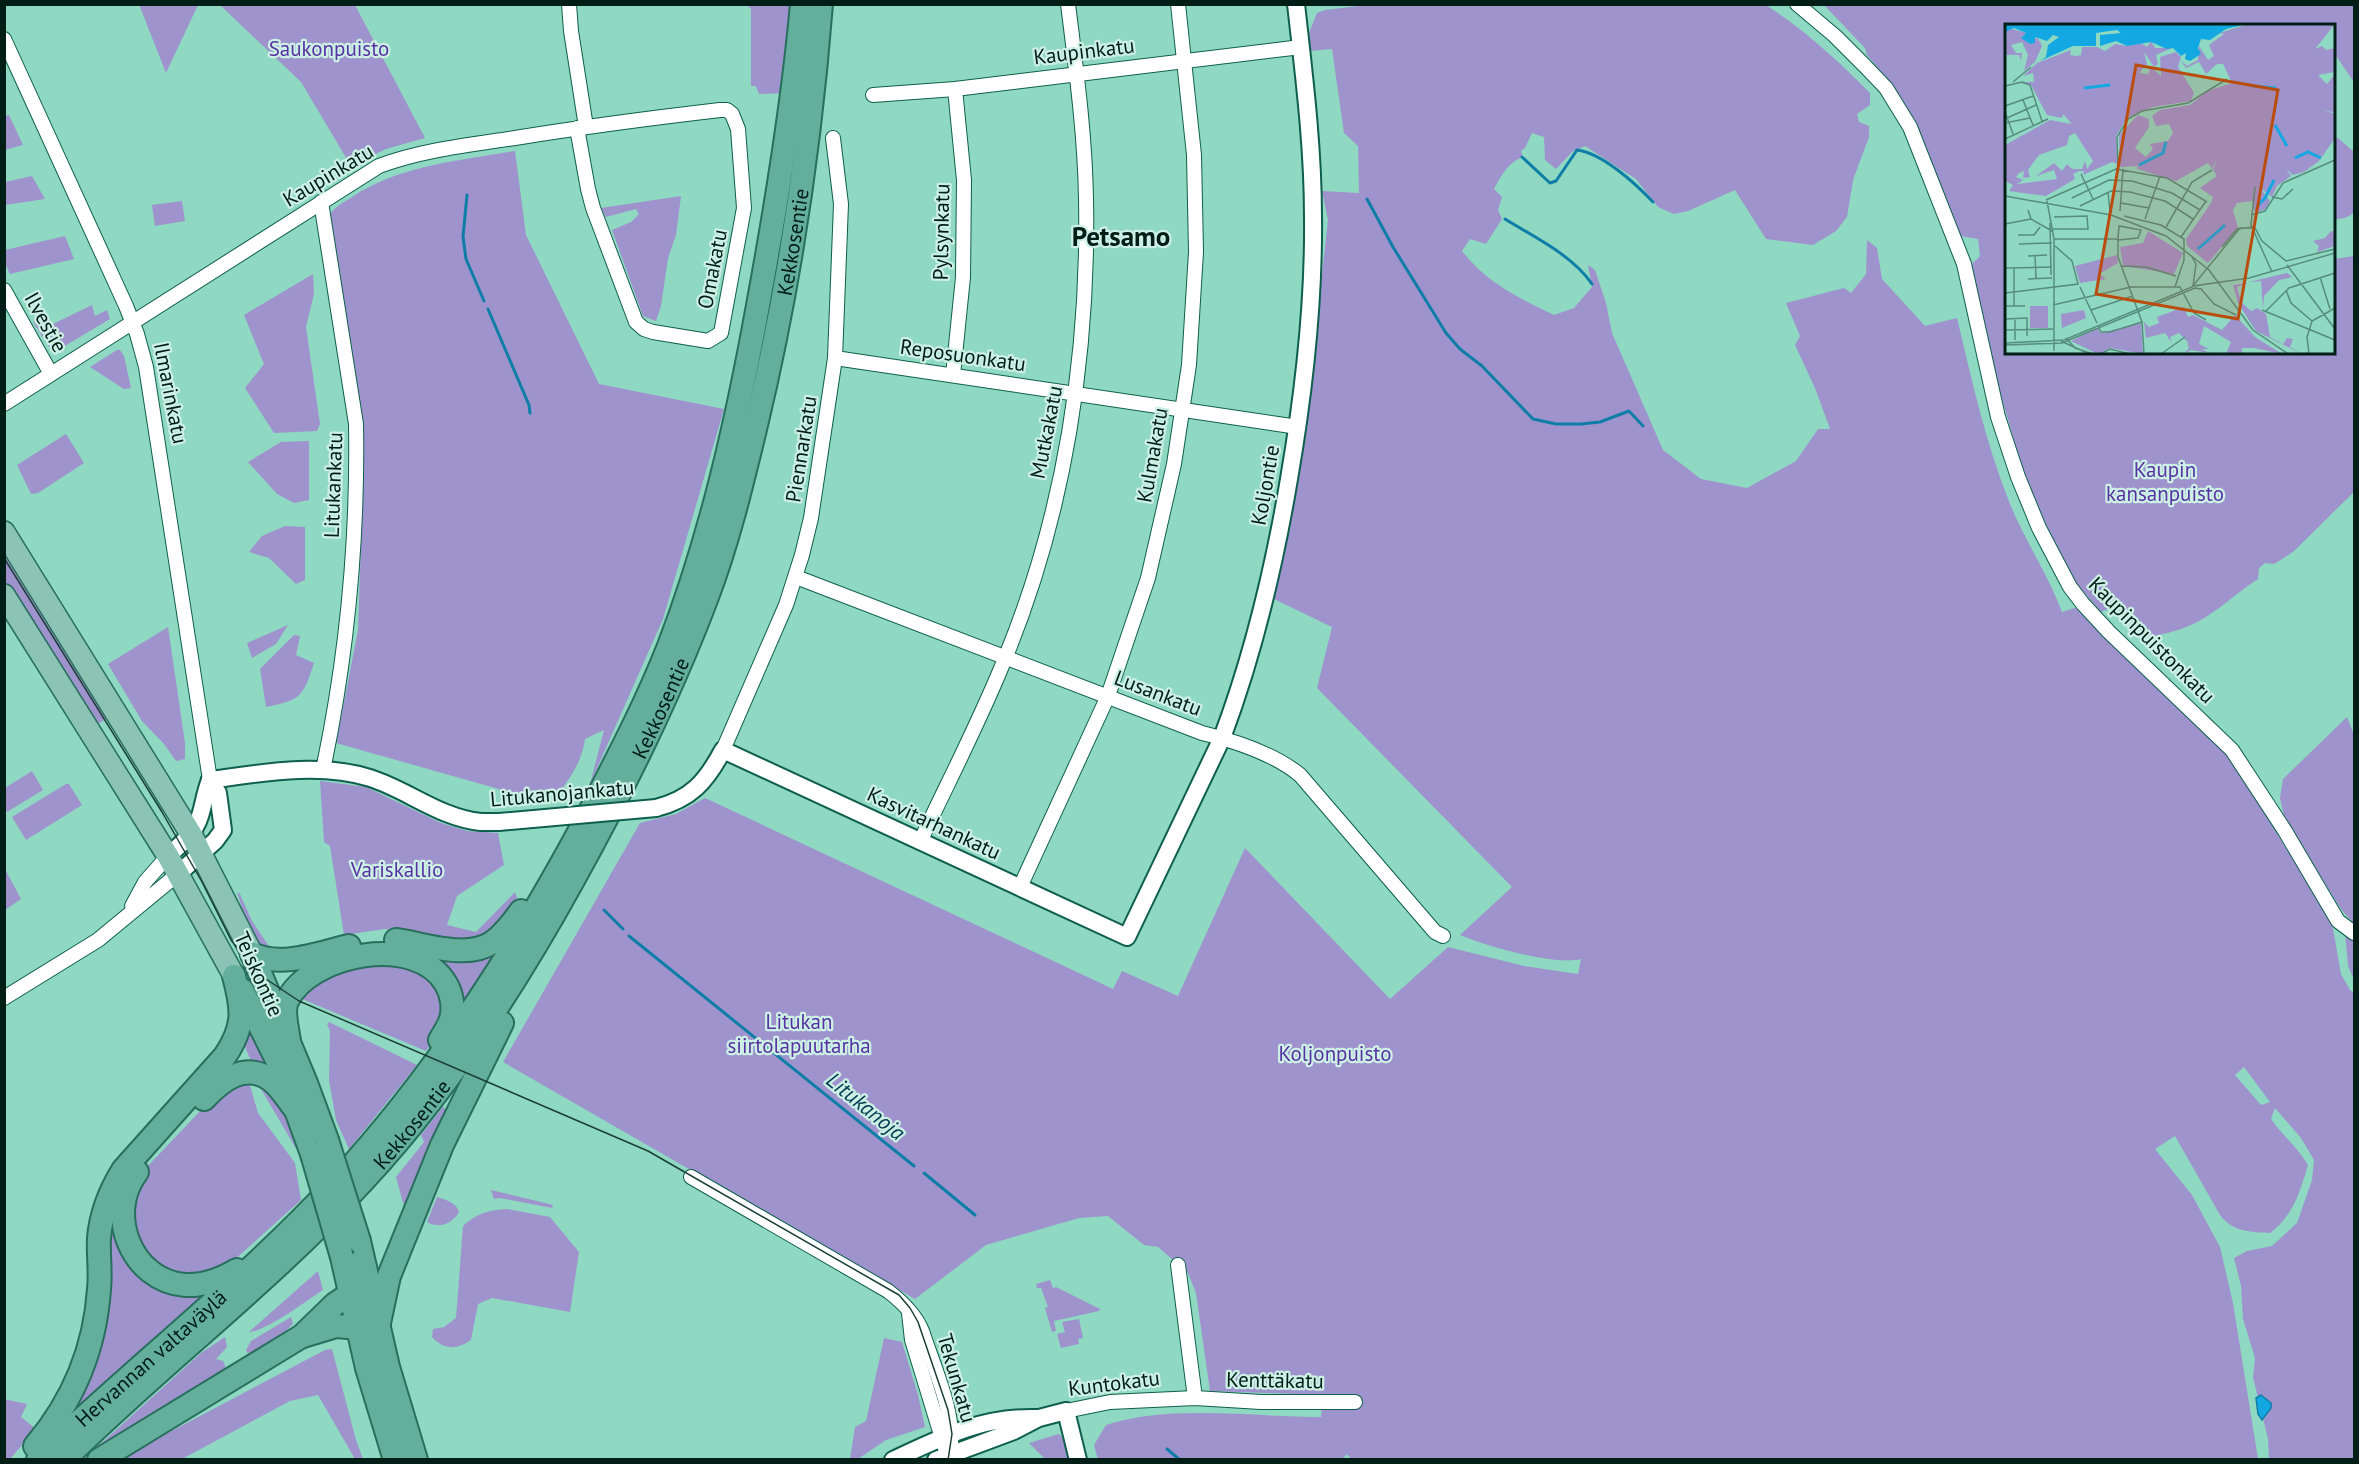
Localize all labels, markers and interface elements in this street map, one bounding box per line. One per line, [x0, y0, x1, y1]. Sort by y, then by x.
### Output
inset map [2005, 24, 2335, 354]
street label: Kaupinkatu [1032, 31, 1136, 71]
park label: Saukonpuisto [269, 35, 389, 62]
street label: Kaupinkatu [278, 137, 378, 213]
street label: Pylsynkatu [927, 183, 955, 281]
street label: Kekkosentie [770, 187, 814, 298]
district label: Petsamo [1072, 219, 1170, 253]
street label: Omakatu [691, 227, 733, 311]
street label: Ilvestie [18, 287, 74, 357]
street label: Reposuonkatu [898, 333, 1028, 377]
street label: Ilmarinkatu [148, 340, 194, 446]
street label: Mutkakatu [1024, 383, 1068, 481]
street label: Piennarkatu [779, 394, 823, 504]
street label: Kulmakatu [1130, 405, 1174, 505]
street label: Litukankatu [318, 432, 348, 538]
street label: Koljontie [1245, 443, 1285, 527]
park label: Kaupin kansanpuisto [2106, 456, 2224, 507]
street label: Kaupinpuistonkatu [2083, 571, 2221, 709]
street label: Kekkosentie [625, 653, 695, 763]
street label: Lusankatu [1110, 664, 1206, 722]
street label: Litukanojankatu [489, 773, 635, 813]
street label: Kasvitarhankatu [863, 780, 1005, 866]
park label: Variskallio [350, 856, 443, 883]
street label: Teiskontie [228, 927, 290, 1021]
park label: Litukan siirtolapuutarha [727, 1008, 871, 1059]
park label: Koljonpuisto [1279, 1040, 1391, 1067]
water label: Litukanoja [821, 1066, 911, 1146]
street label: Kekkosentie [367, 1074, 456, 1175]
street label: Hervannan valtaväylä [69, 1283, 232, 1432]
street label: Tekunkatu [931, 1330, 983, 1426]
street label: Kuntokatu [1067, 1364, 1161, 1402]
street label: Kenttäkatu [1226, 1366, 1324, 1394]

